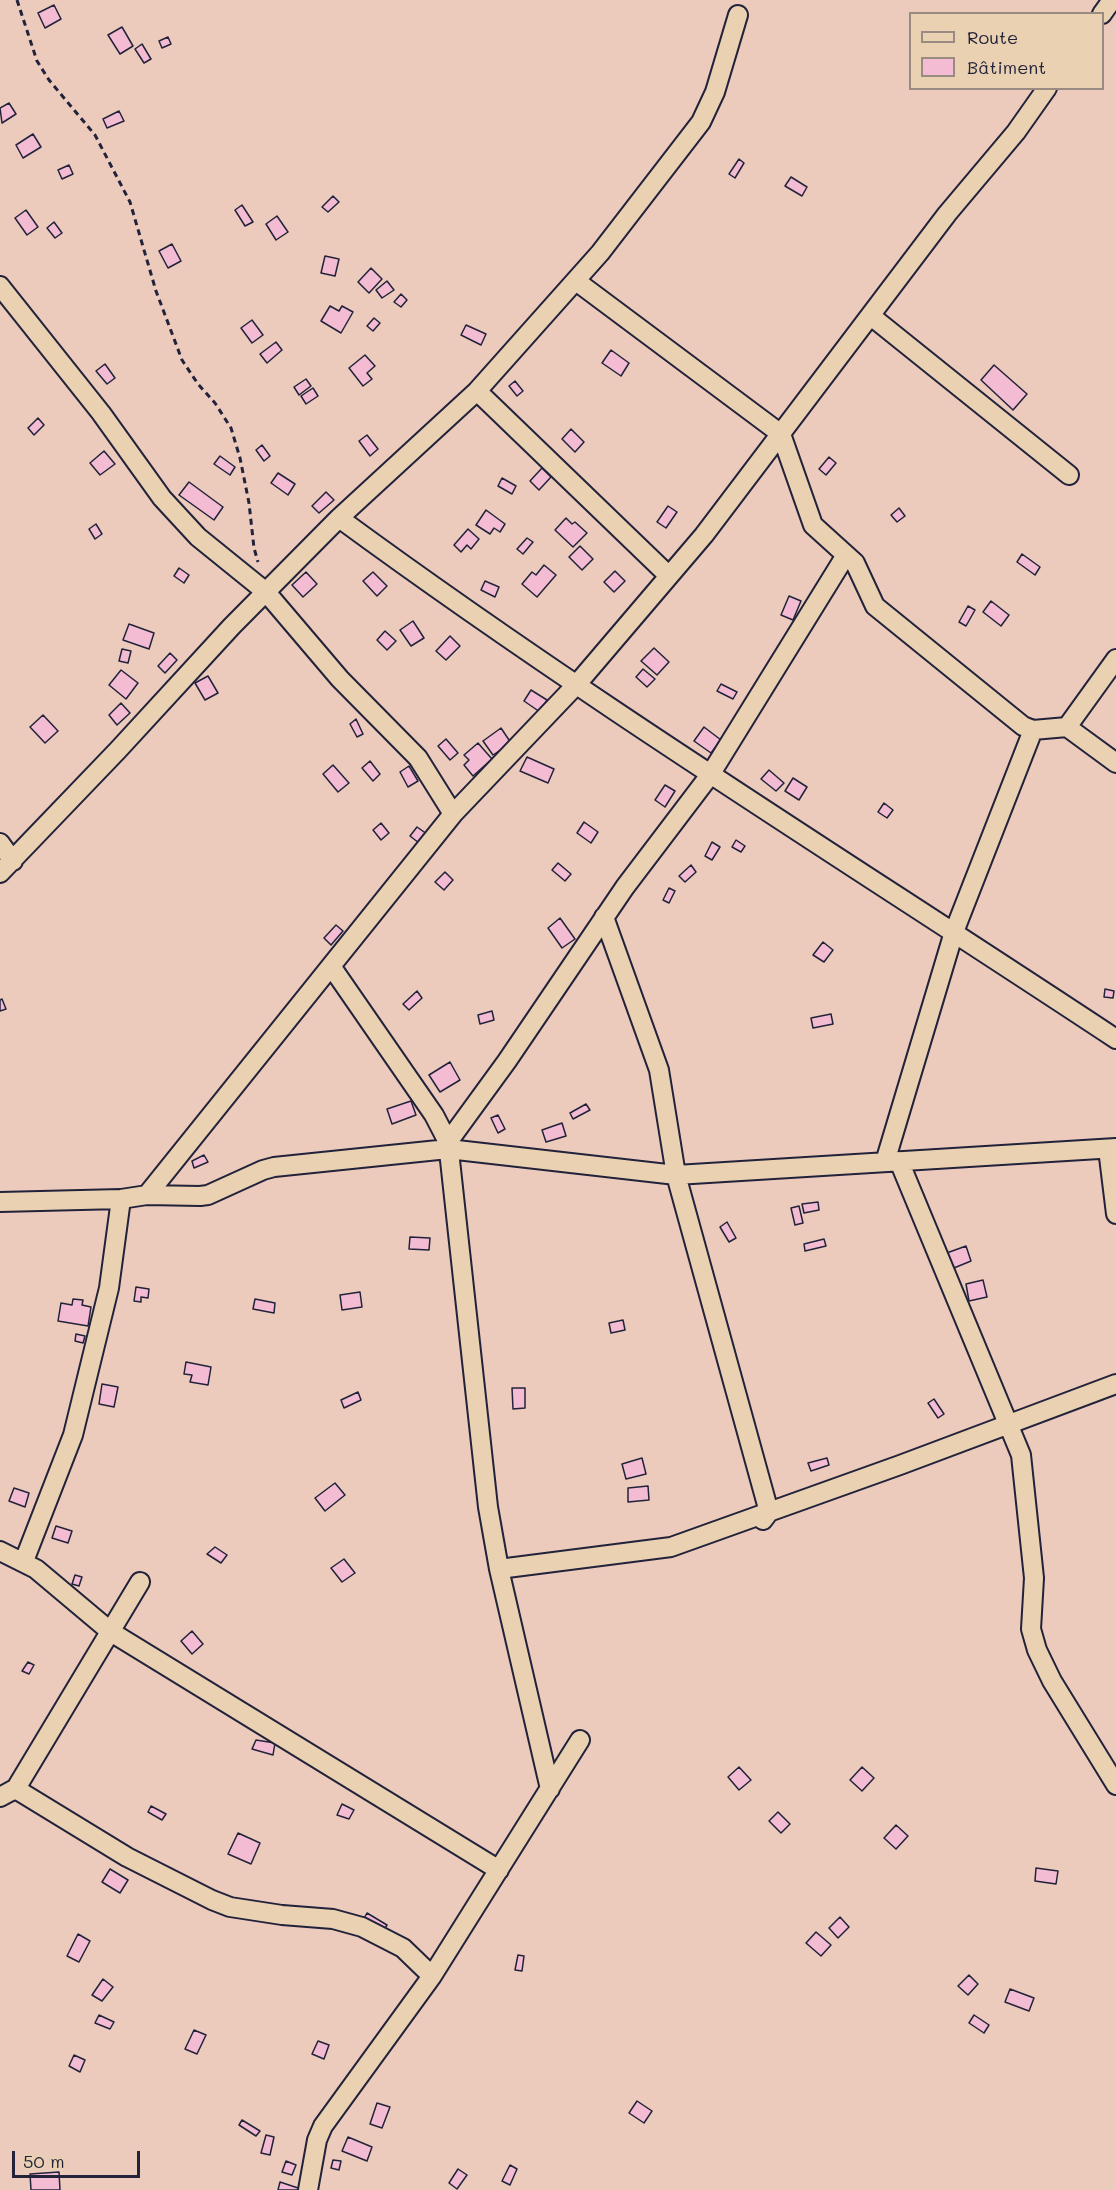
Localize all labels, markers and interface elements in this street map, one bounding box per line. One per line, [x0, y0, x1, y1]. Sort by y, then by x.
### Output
legend [909, 12, 1104, 90]
text: Route [967, 25, 1018, 49]
text: Bâtiment [967, 55, 1046, 79]
scale bar [15, 2139, 142, 2177]
text: 50 m [23, 2149, 65, 2173]

